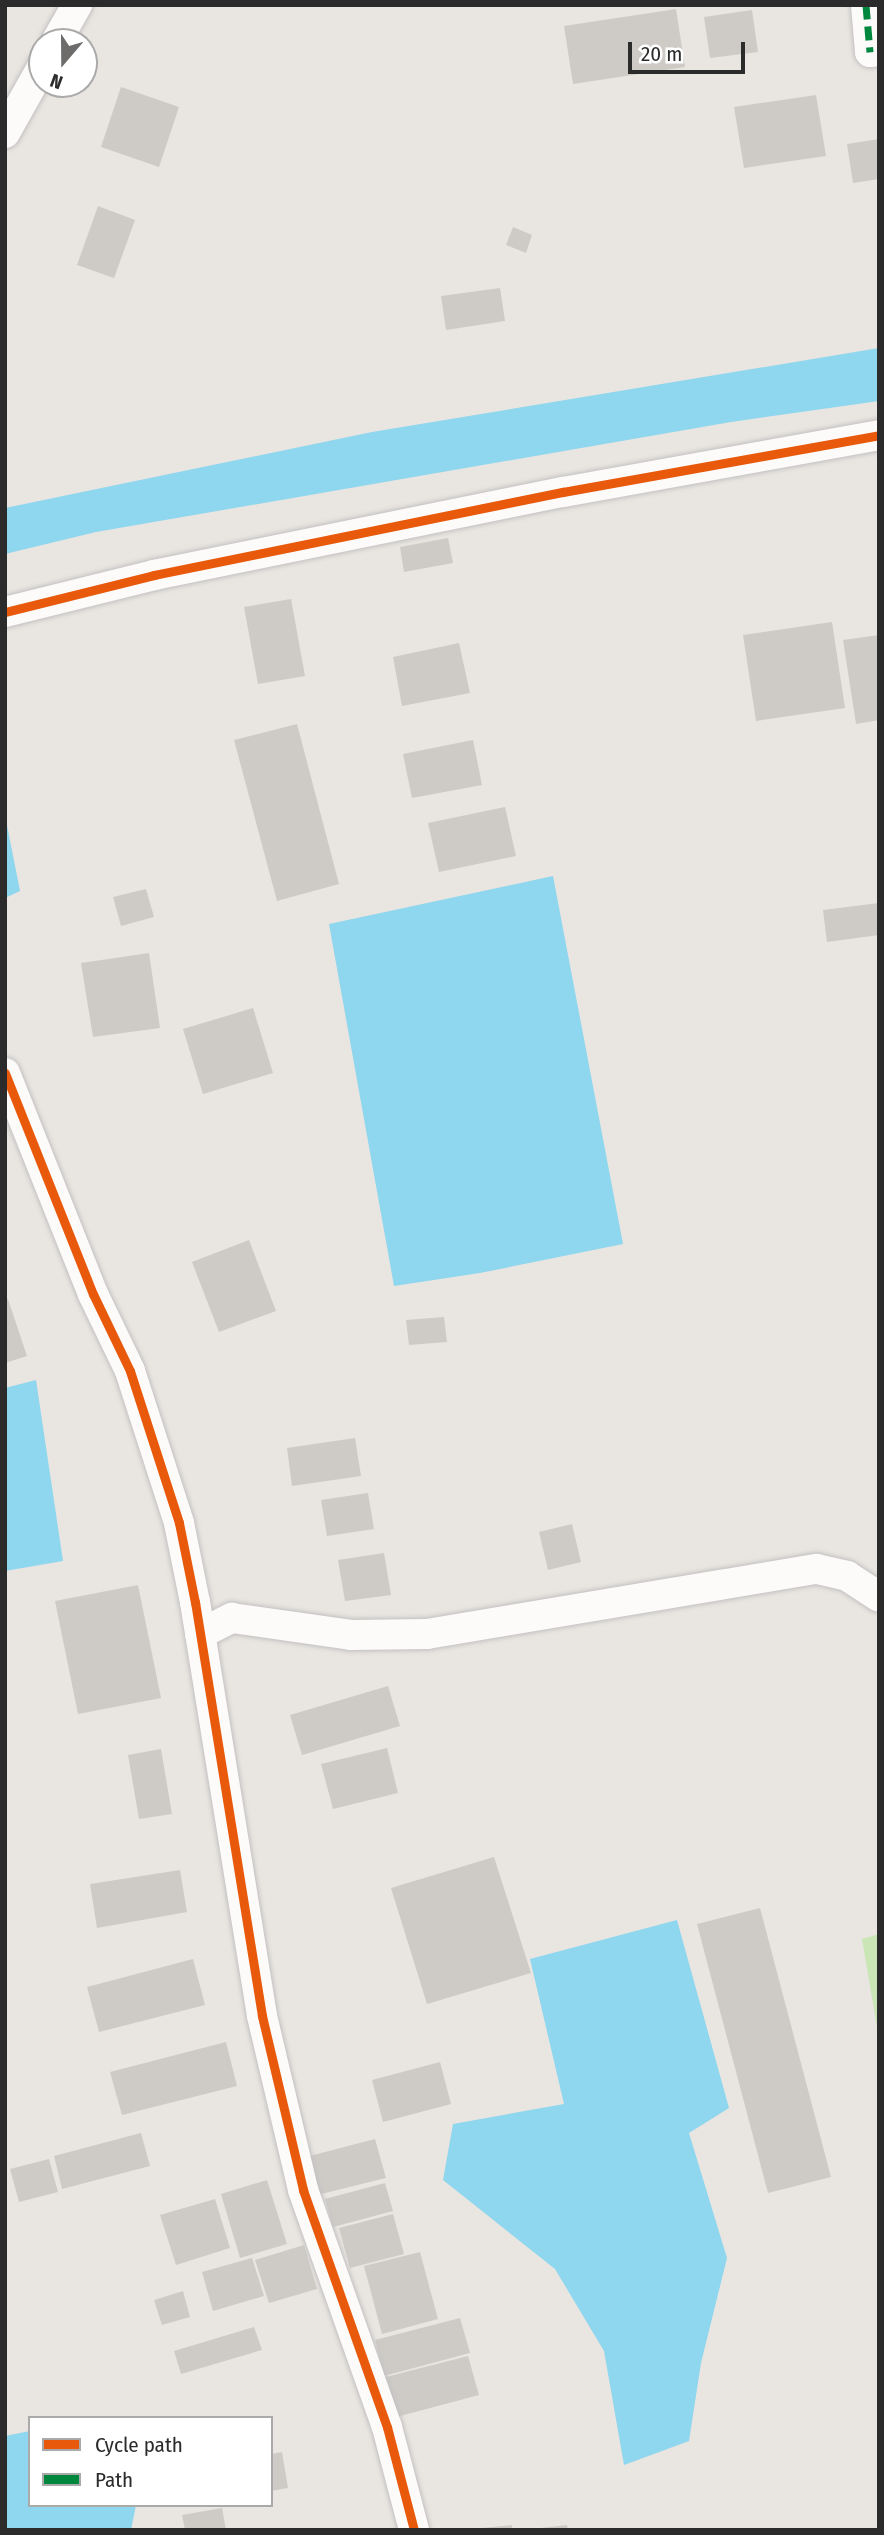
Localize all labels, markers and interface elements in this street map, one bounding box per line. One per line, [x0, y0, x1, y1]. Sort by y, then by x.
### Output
north arrow [28, 28, 98, 98]
scale bar [632, 28, 749, 72]
text: 20 m [641, 41, 682, 67]
text: N [47, 69, 66, 94]
legend [28, 2416, 273, 2507]
text: Cycle path [95, 2432, 183, 2458]
text: Path [95, 2467, 133, 2493]

